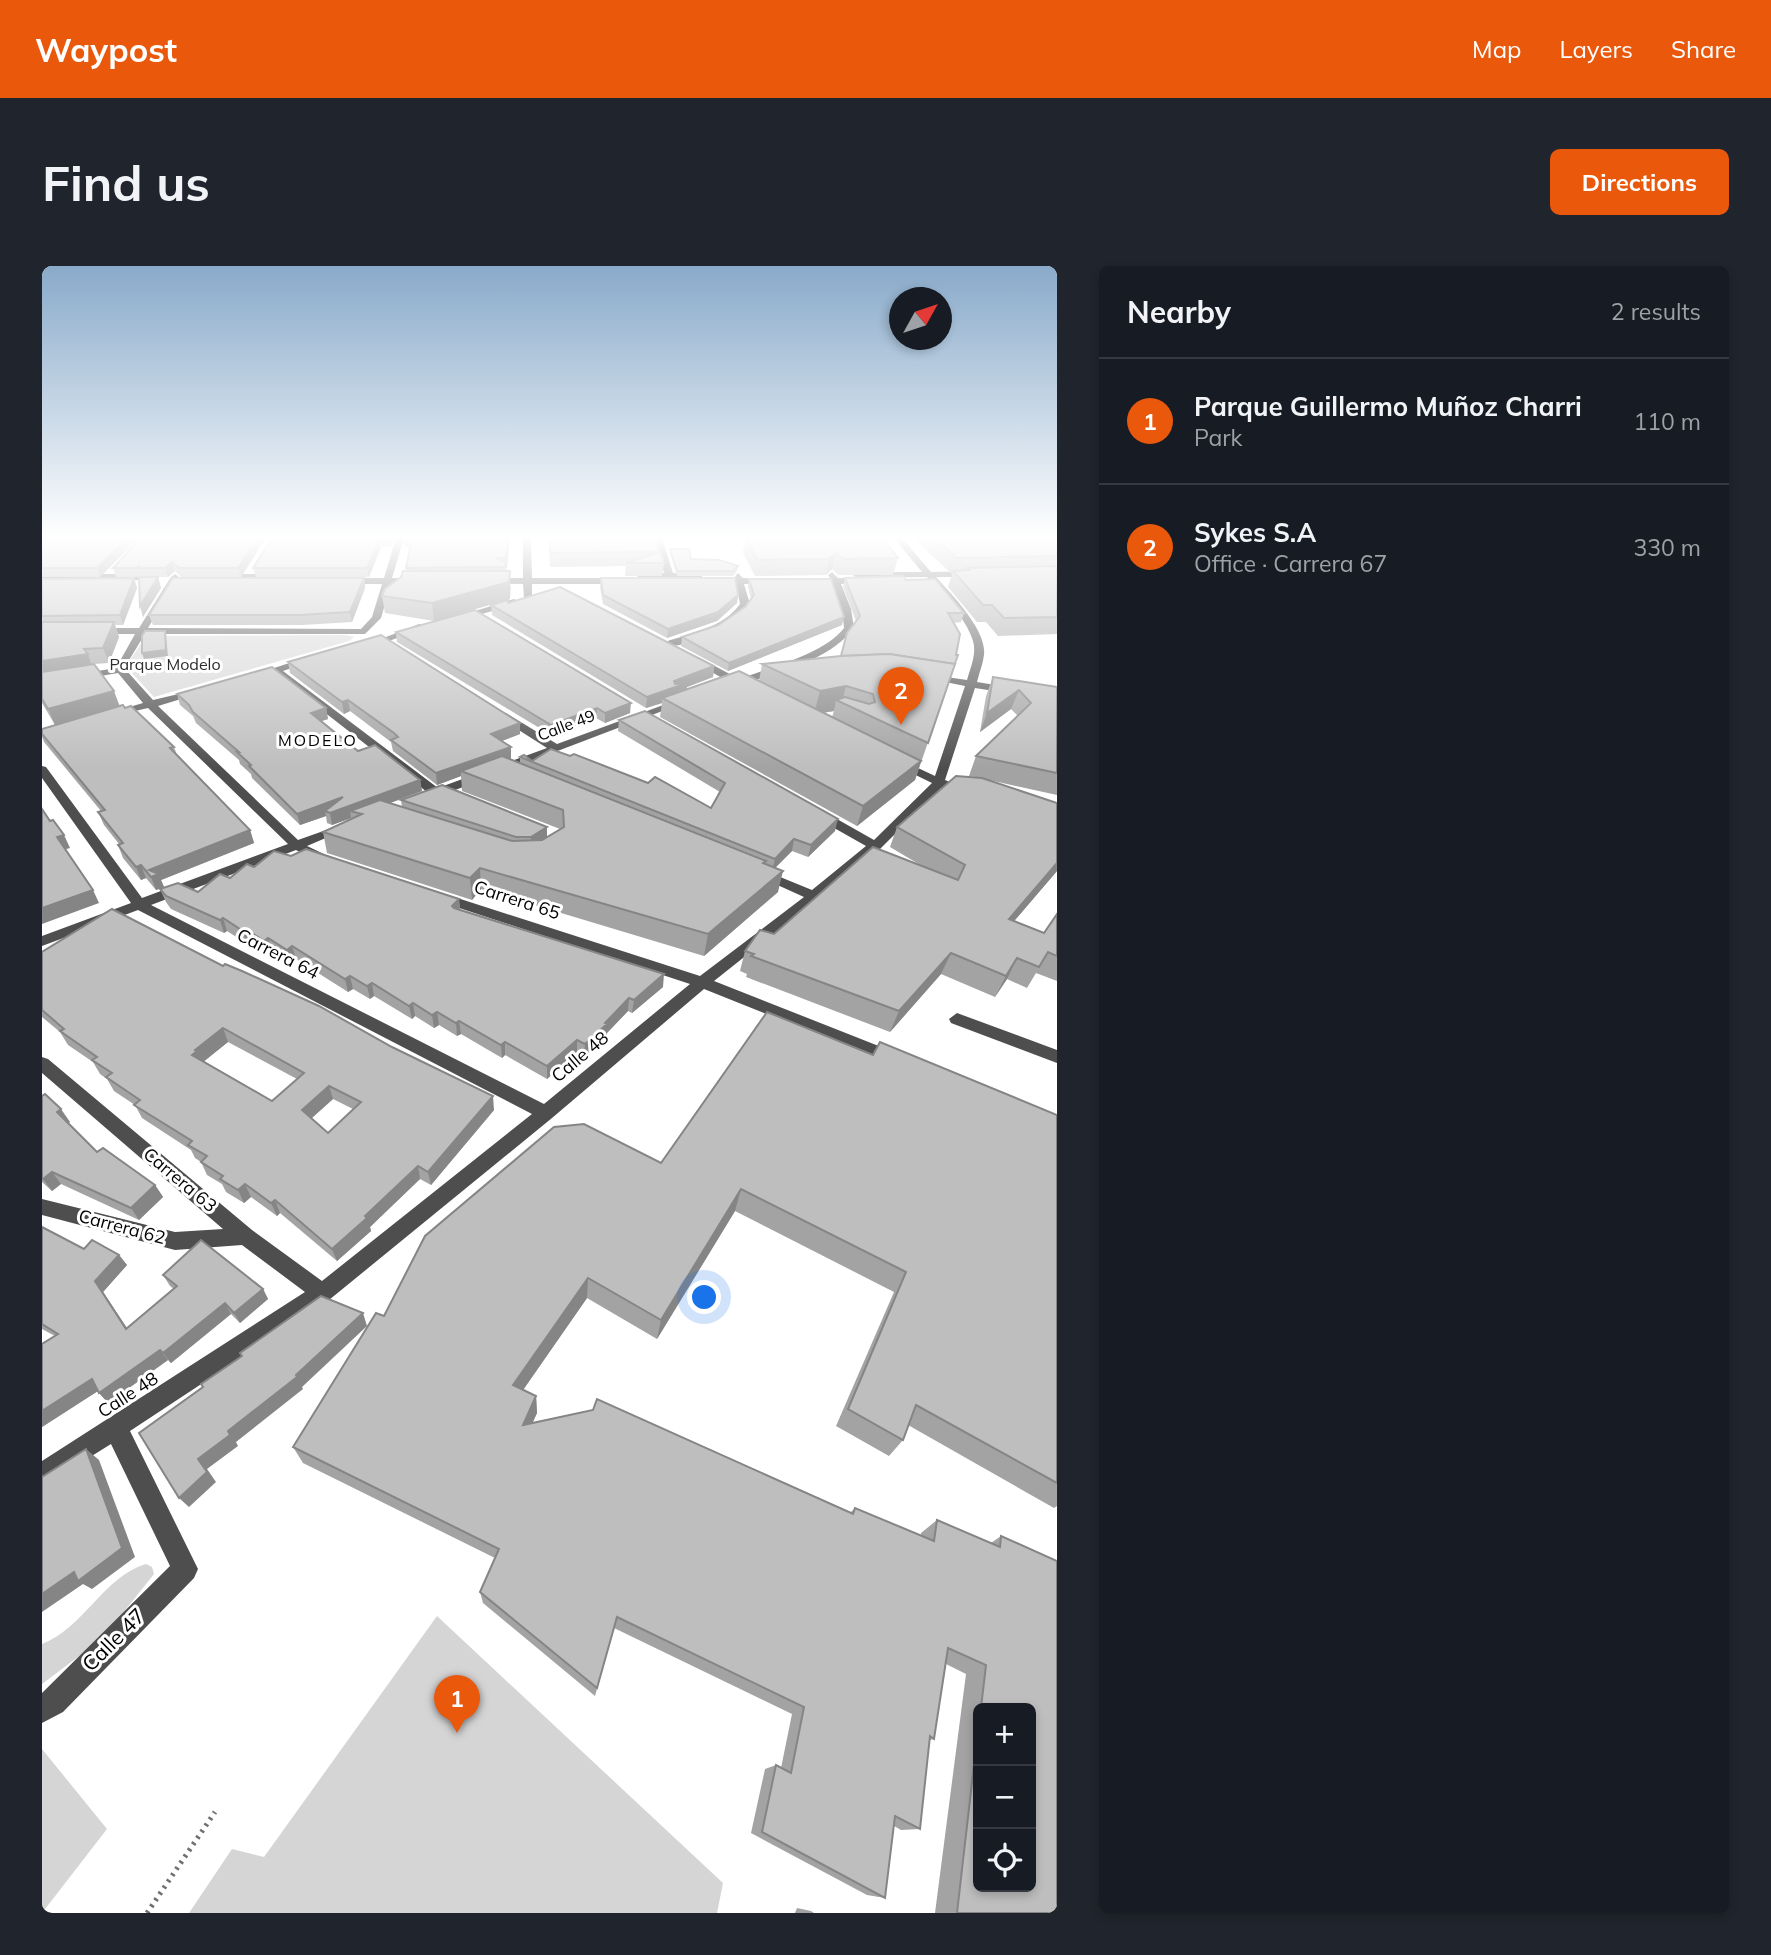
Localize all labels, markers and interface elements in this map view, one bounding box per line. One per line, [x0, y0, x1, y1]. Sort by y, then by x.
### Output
text: Waypost [35, 29, 177, 70]
text: Map [1472, 34, 1521, 64]
text: Layers [1559, 34, 1633, 64]
text: Share [1671, 34, 1736, 64]
button: Directions [1550, 149, 1729, 215]
text: Find us [42, 152, 210, 213]
north arrow [889, 287, 952, 350]
text: Nearby [1127, 293, 1231, 331]
text: 2 results [1611, 297, 1701, 326]
text: Parque Guillermo Muñoz Charri [1194, 390, 1582, 423]
text: 1 [1143, 407, 1157, 436]
text: 110 m [1633, 407, 1701, 436]
text: Park [1194, 423, 1242, 452]
text: Sykes S.A [1194, 516, 1316, 549]
text: 2 [1143, 533, 1157, 562]
text: 330 m [1633, 533, 1701, 562]
text: Office · Carrera 67 [1194, 549, 1387, 578]
park label: Parque Modelo [109, 654, 221, 674]
pin: 2 [878, 667, 924, 725]
street label: Calle 49 [534, 705, 598, 745]
district label: MODELO [278, 730, 358, 750]
street label: Carrera 65 [471, 875, 563, 924]
street label: Carrera 64 [233, 923, 323, 984]
street label: Calle 48 [546, 1026, 613, 1087]
street label: Carrera 63 [139, 1142, 222, 1217]
street label: Carrera 62 [76, 1204, 168, 1249]
your location [687, 1280, 721, 1314]
street label: Calle 48 [93, 1367, 162, 1423]
street label: Calle 47 [76, 1602, 150, 1676]
pin: 1 [434, 1675, 480, 1733]
map controls [973, 1703, 1036, 1892]
button: + [973, 1703, 1036, 1766]
button: − [973, 1766, 1036, 1829]
button: locate [973, 1829, 1036, 1892]

